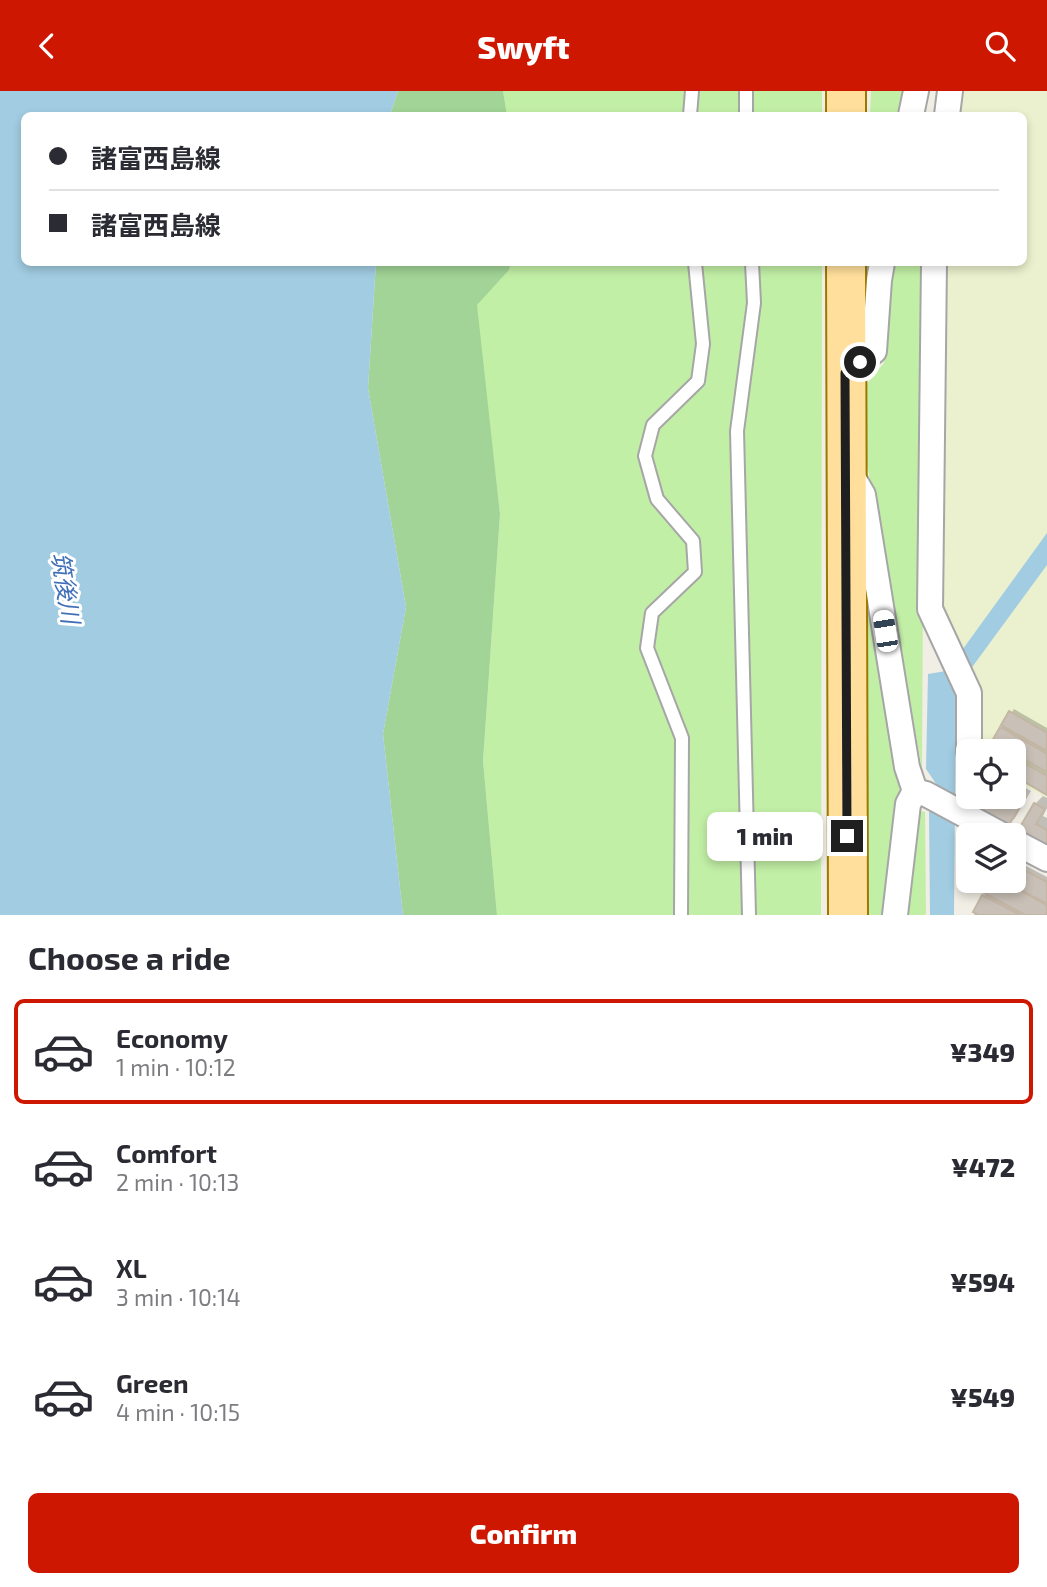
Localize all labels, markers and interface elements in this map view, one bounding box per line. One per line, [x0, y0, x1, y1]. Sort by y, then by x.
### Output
icon: back [28, 27, 66, 65]
text: Swyft [477, 27, 570, 65]
icon: search [981, 27, 1019, 65]
text: 諸富西島線 [91, 142, 221, 173]
text: 諸富西島線 [91, 209, 221, 240]
route start [844, 346, 876, 378]
water label: 筑後川 [47, 550, 87, 629]
car [872, 609, 899, 653]
map controls [956, 739, 1026, 893]
button: locate [956, 739, 1026, 809]
callout: 1 min [707, 811, 822, 861]
route end [831, 820, 863, 852]
text: 1 min [737, 822, 793, 850]
button: layers [956, 823, 1026, 893]
text: Choose a ride [28, 938, 231, 976]
icon: car [32, 1020, 95, 1083]
text: Economy [116, 1022, 228, 1053]
text: ¥349 [950, 1036, 1015, 1067]
text: 1 min · 10:12 [116, 1053, 236, 1081]
icon: car [32, 1135, 95, 1198]
text: Comfort [116, 1137, 217, 1168]
text: ¥472 [951, 1151, 1015, 1182]
text: 2 min · 10:13 [116, 1168, 239, 1196]
icon: car [32, 1250, 95, 1313]
text: XL [116, 1252, 147, 1283]
text: ¥594 [950, 1266, 1015, 1297]
text: 3 min · 10:14 [116, 1283, 241, 1311]
icon: car [32, 1365, 95, 1428]
text: Green [116, 1367, 189, 1398]
text: ¥549 [950, 1381, 1015, 1412]
text: 4 min · 10:15 [116, 1398, 240, 1426]
button: Confirm [28, 1493, 1019, 1573]

